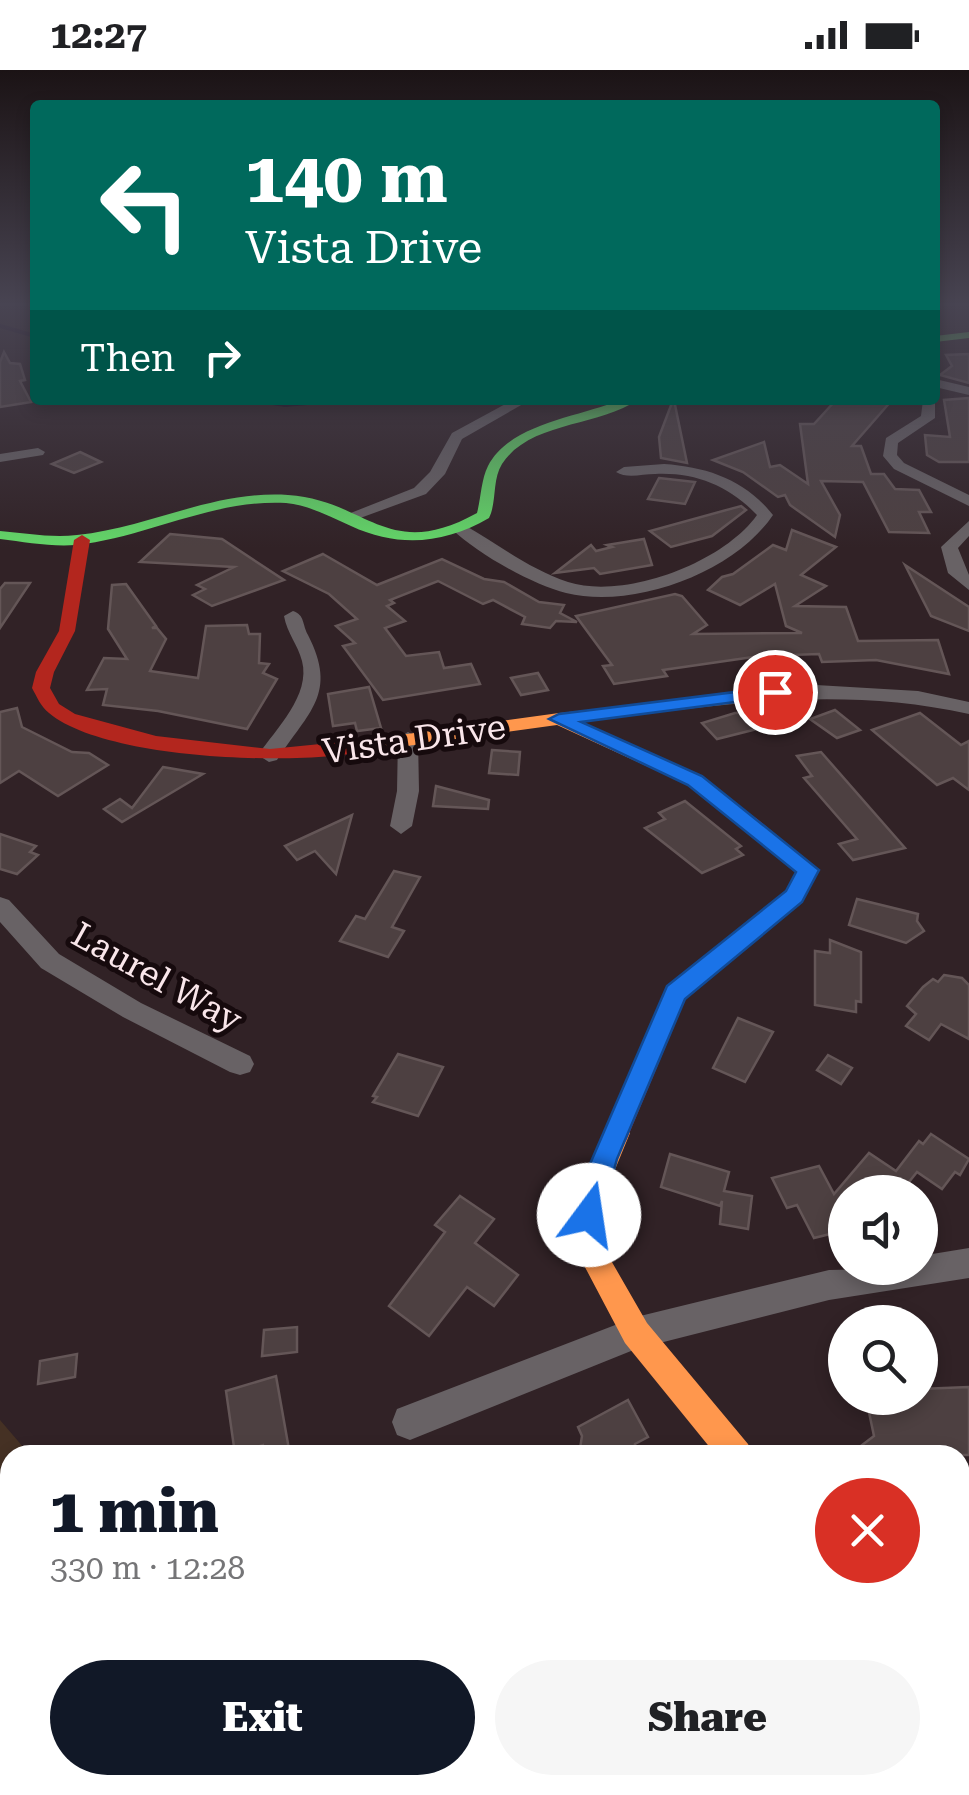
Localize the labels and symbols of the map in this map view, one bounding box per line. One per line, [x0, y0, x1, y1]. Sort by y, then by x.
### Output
pin [733, 650, 818, 735]
street label: Vista Drive [320, 706, 508, 773]
street label: Laurel Way [65, 914, 249, 1041]
position arrow [537, 1163, 641, 1267]

